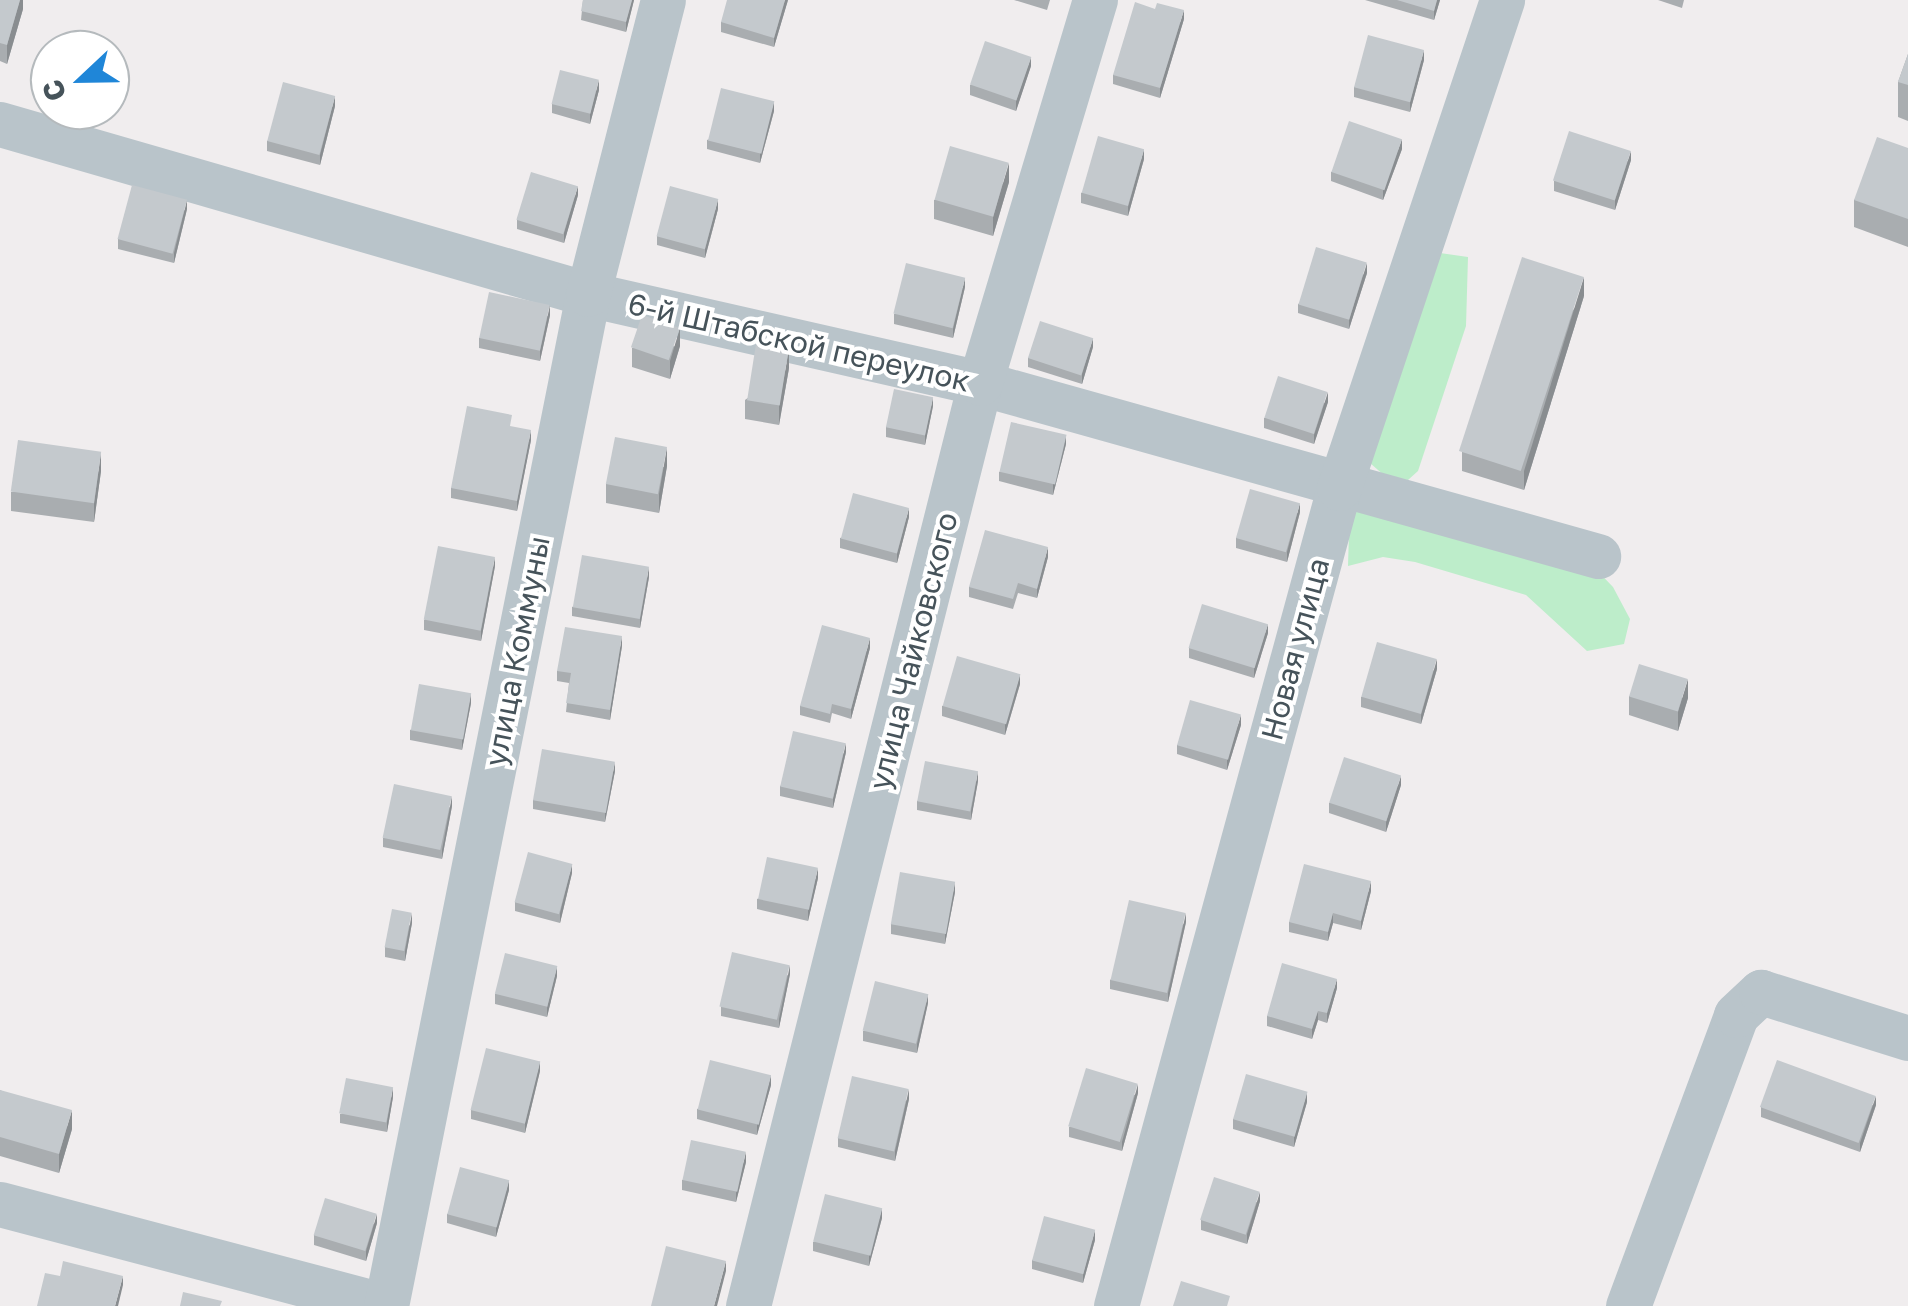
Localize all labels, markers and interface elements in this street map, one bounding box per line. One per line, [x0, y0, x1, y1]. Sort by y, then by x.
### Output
north arrow [30, 30, 130, 130]
text: С [35, 75, 73, 106]
street label: 6-й Штабской переулок [625, 285, 973, 399]
street label: улица Чайковского [861, 508, 965, 794]
street label: улица Коммуны [477, 533, 557, 769]
street label: Новая улица [1253, 554, 1337, 744]

